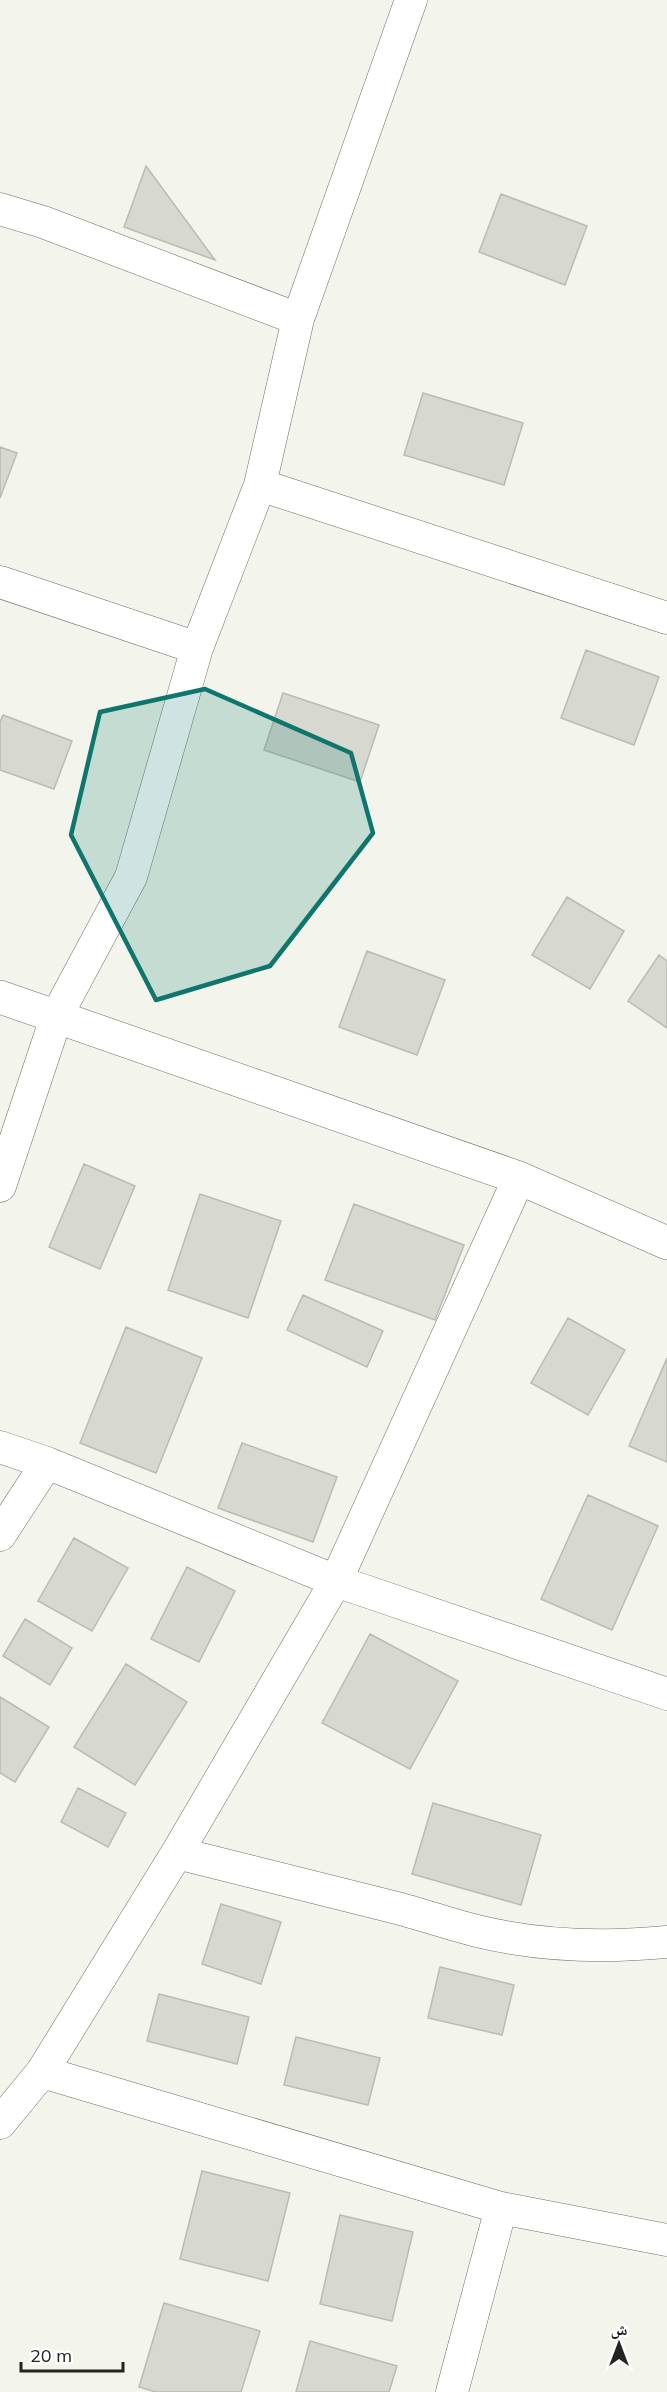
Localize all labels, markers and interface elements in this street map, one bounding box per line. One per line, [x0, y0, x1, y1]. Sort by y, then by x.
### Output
north arrow [589, 2314, 649, 2374]
text: ش [611, 2319, 628, 2339]
scale bar [21, 2335, 123, 2373]
text: 20 m [30, 2344, 72, 2367]

